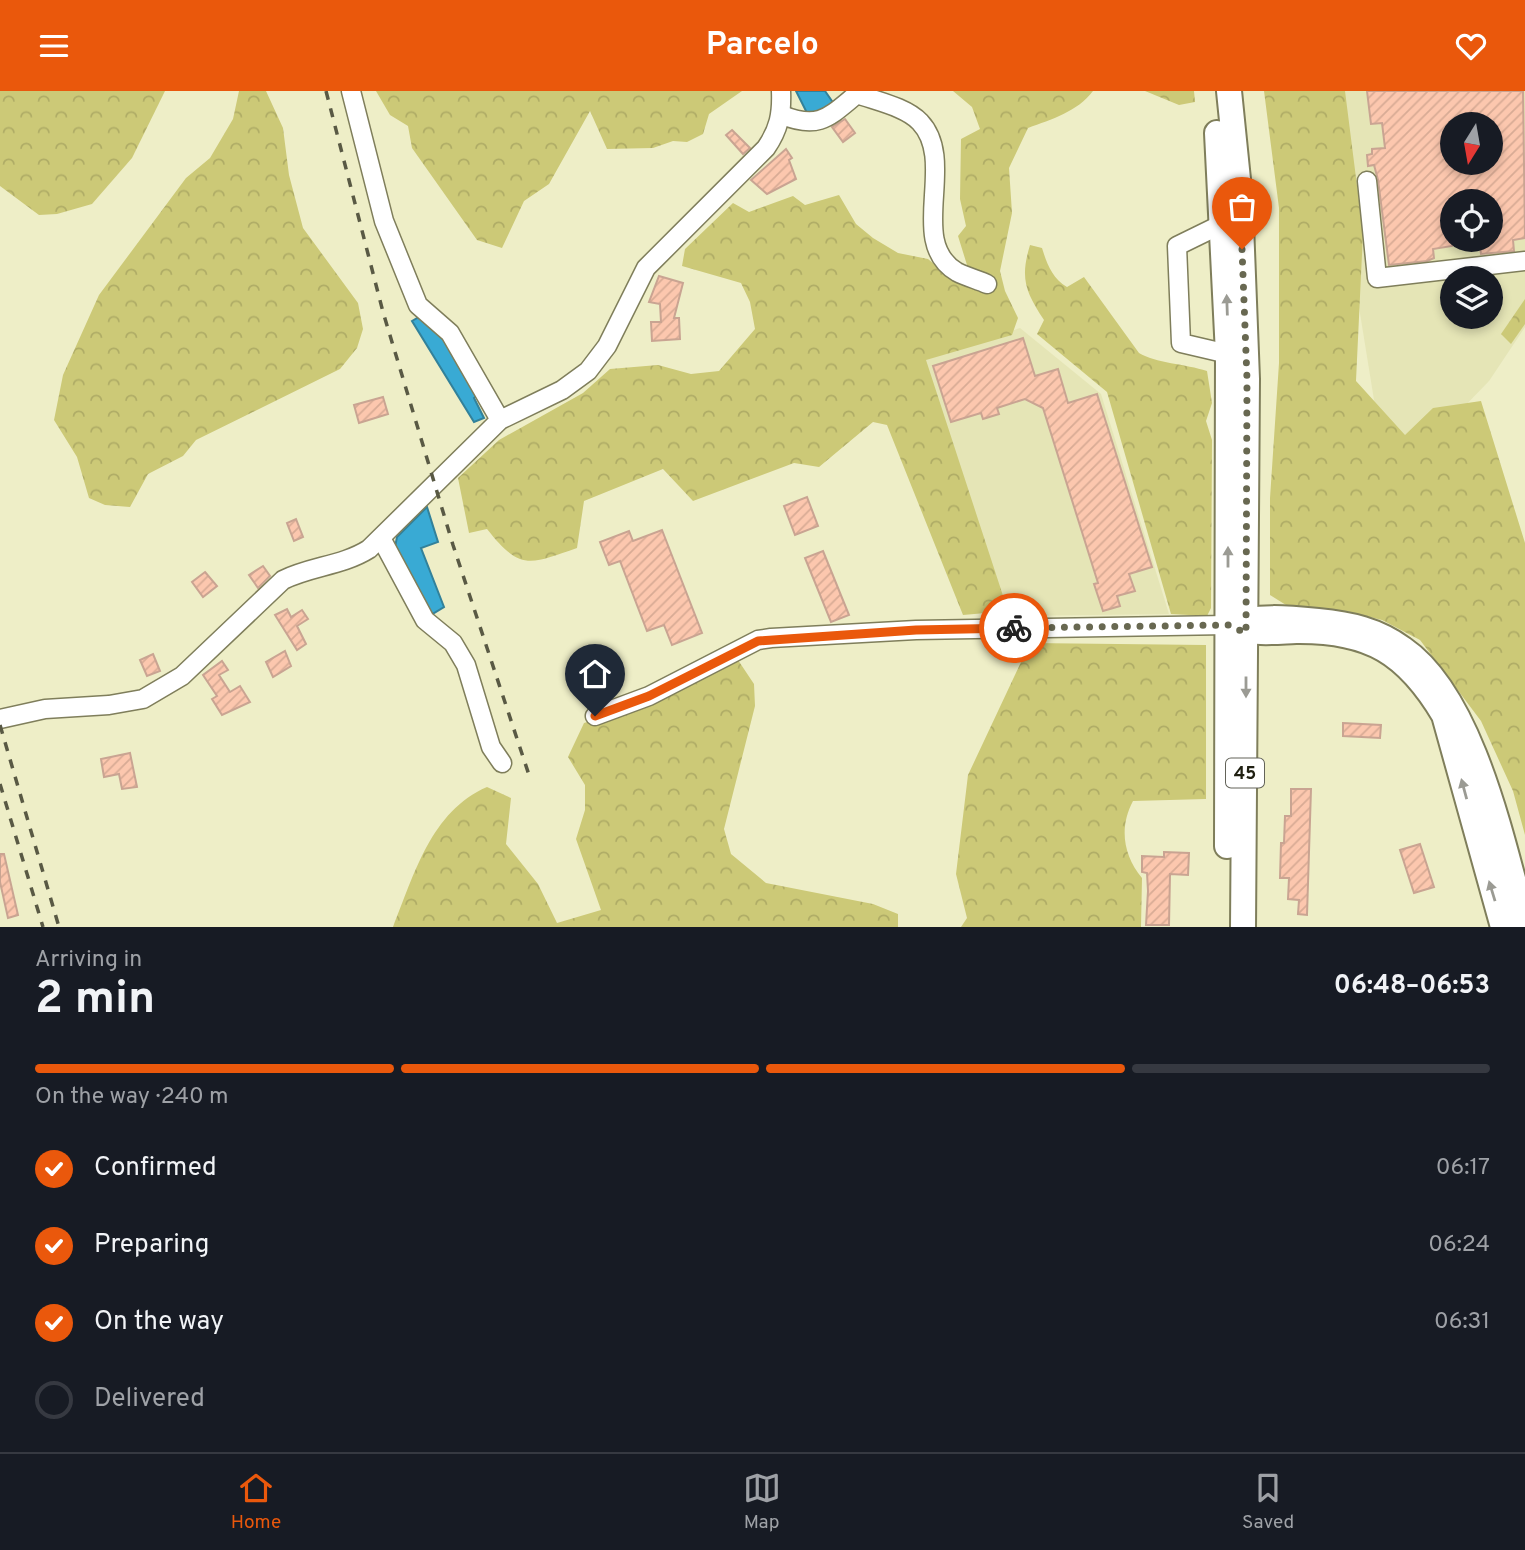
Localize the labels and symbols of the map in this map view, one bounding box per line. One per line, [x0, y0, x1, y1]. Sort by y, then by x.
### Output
north arrow [1440, 112, 1503, 175]
pin [1212, 177, 1272, 249]
one-way arrow [1221, 294, 1232, 316]
one-way arrow [1222, 546, 1234, 568]
courier [979, 593, 1049, 663]
pin [565, 644, 625, 716]
one-way arrow [1240, 676, 1251, 698]
road number: 45 [1226, 759, 1264, 787]
one-way arrow [1458, 778, 1469, 800]
one-way arrow [1486, 880, 1497, 901]

